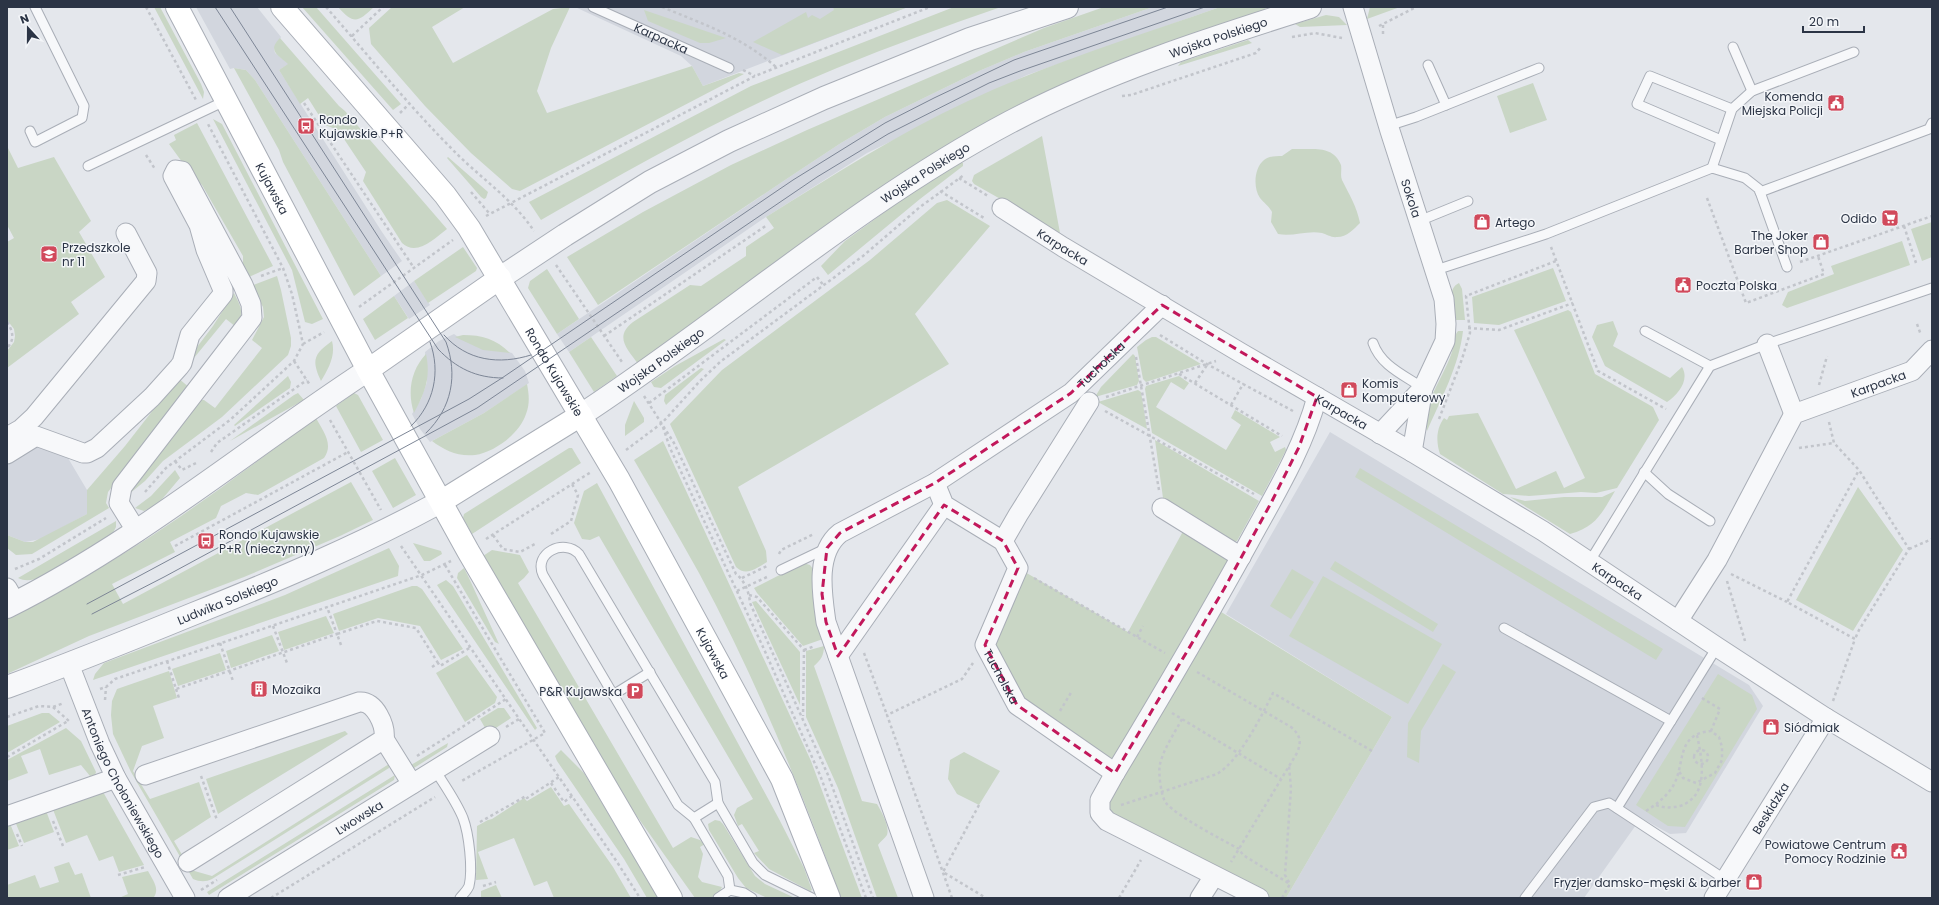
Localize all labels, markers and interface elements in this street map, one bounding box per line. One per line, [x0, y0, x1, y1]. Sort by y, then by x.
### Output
north arrow [8, 8, 48, 48]
scale bar [1803, 8, 1864, 34]
text: N [18, 10, 31, 28]
street label: Wojska Polskiego [1167, 13, 1270, 61]
text: 20 m [1809, 13, 1839, 30]
street label: Karpacka [632, 18, 691, 57]
place label: Komenda Miejska Policji [1742, 88, 1823, 119]
public building icon: Komenda Miejska Policji [1826, 93, 1846, 113]
place label: Rondo Kujawskie P+R [319, 111, 403, 142]
bus stop icon: Rondo Kujawskie P+R [296, 116, 316, 136]
street label: Wojska Polskiego [877, 138, 973, 207]
street label: Kujawska [252, 159, 293, 217]
street label: Sokola [1397, 177, 1426, 220]
supermarket icon: Odido [1880, 208, 1900, 228]
place label: Odido [1841, 210, 1877, 227]
shop icon: Artego [1472, 212, 1492, 232]
place label: Artego [1495, 214, 1535, 231]
street label: Karpacka [1034, 224, 1092, 269]
place label: The Joker Barber Shop [1734, 227, 1809, 258]
shop icon: The Joker Barber Shop [1811, 232, 1831, 252]
place label: Przedszkole nr 11 [62, 239, 130, 270]
school or university icon: Przedszkole nr 11 [39, 244, 59, 264]
public building icon: Poczta Polska [1673, 275, 1693, 295]
place label: Poczta Polska [1696, 277, 1777, 294]
street label: Wojska Polskiego [614, 323, 708, 396]
street label: Rondo Kujawskie [522, 324, 588, 419]
street label: Tucholska [1073, 337, 1128, 391]
street label: Karpacka [1848, 365, 1908, 401]
place label: Komis Komputerowy [1362, 375, 1446, 406]
shop icon: Komis Komputerowy [1339, 380, 1359, 400]
street label: Karpacka [1313, 390, 1371, 433]
place label: Rondo Kujawskie P+R (nieczynny) [219, 526, 319, 557]
bus stop icon: Rondo Kujawskie P+R (nieczynny) [196, 531, 216, 551]
street label: Karpacka [1589, 558, 1646, 604]
street label: Ludwika Solskiego [174, 571, 281, 628]
street label: Kujawska [692, 624, 734, 682]
street label: Tucholska [980, 646, 1023, 707]
building icon: Mozaika [249, 679, 269, 699]
place label: Mozaika [272, 681, 321, 698]
parking icon: P&R Kujawska [625, 681, 645, 701]
place label: P&R Kujawska [539, 683, 622, 700]
street label: Antoniego Chołoniewskiego [78, 705, 169, 861]
shop icon: Siódmiak [1761, 717, 1781, 737]
place label: Siódmiak [1784, 719, 1840, 736]
street label: Beskidzka [1747, 779, 1793, 837]
street label: Lwowska [332, 796, 386, 838]
place label: Powiatowe Centrum Pomocy Rodzinie [1765, 836, 1886, 867]
public building icon: Powiatowe Centrum Pomocy Rodzinie [1889, 841, 1909, 861]
shop icon: Fryzjer damsko-męski & barber [1744, 872, 1764, 892]
place label: Fryzjer damsko-męski & barber [1554, 874, 1742, 891]

